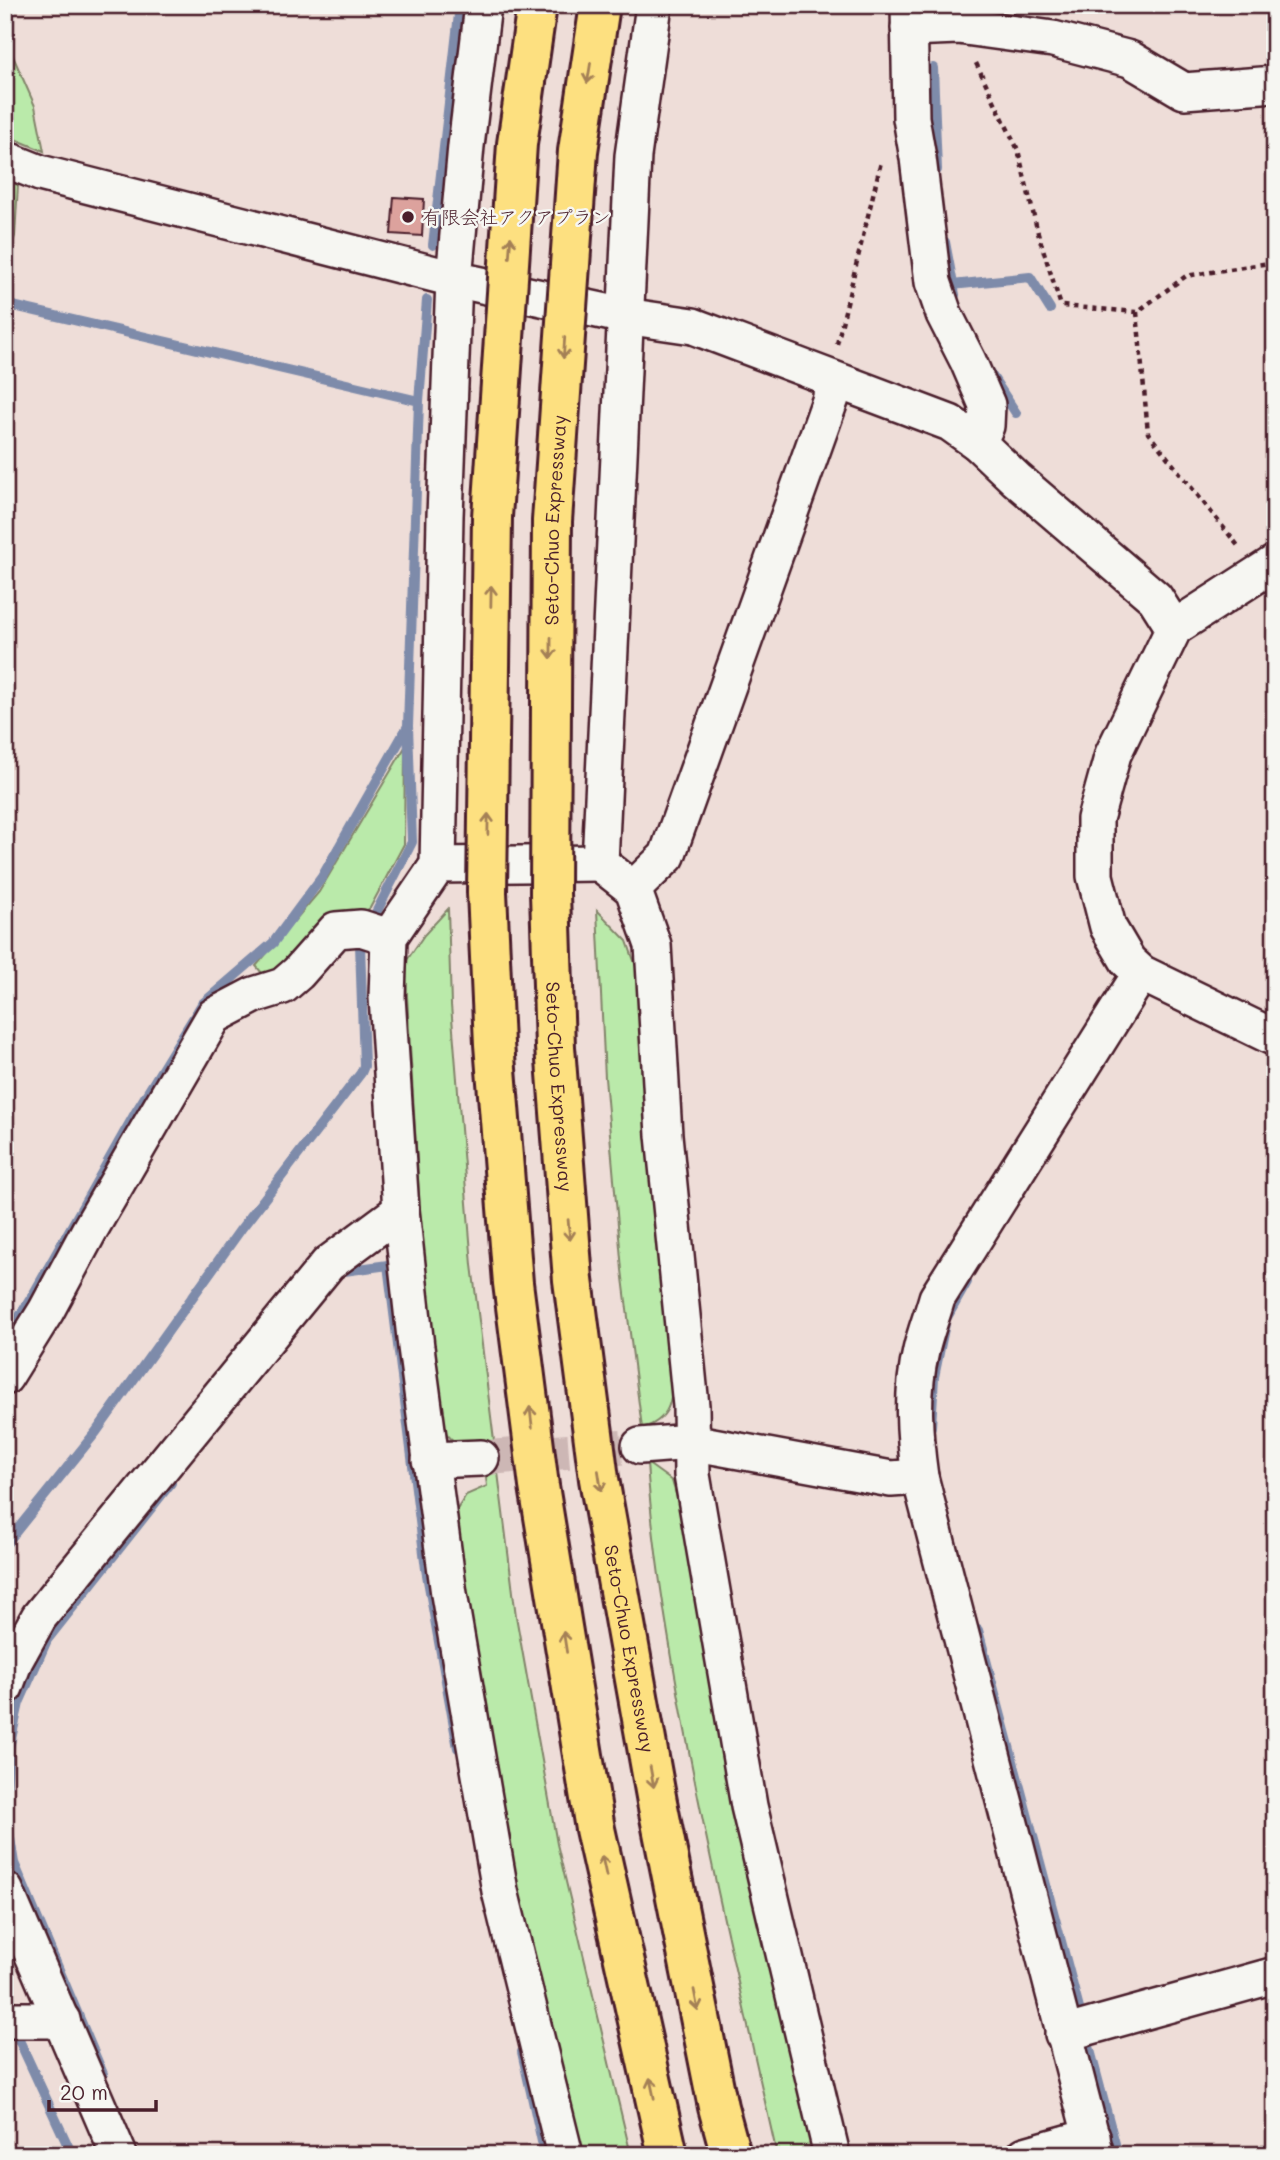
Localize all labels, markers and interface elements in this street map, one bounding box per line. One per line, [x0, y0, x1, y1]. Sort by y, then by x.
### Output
one-way arrow [583, 61, 596, 84]
place label: 有限会社アクアプラン [422, 204, 611, 229]
marker: 有限会社アクアプラン [400, 209, 416, 225]
one-way arrow [504, 235, 517, 258]
one-way arrow [557, 336, 570, 359]
street label: Seto-Chuo Expressway [538, 414, 571, 625]
one-way arrow [485, 585, 498, 608]
one-way arrow [544, 637, 558, 660]
one-way arrow [481, 812, 495, 835]
street label: Seto-Chuo Expressway [541, 981, 579, 1193]
one-way arrow [563, 1219, 576, 1241]
one-way arrow [524, 1406, 537, 1429]
one-way arrow [593, 1469, 606, 1492]
street label: Seto-Chuo Expressway [599, 1543, 661, 1755]
one-way arrow [558, 1631, 571, 1654]
one-way arrow [646, 1765, 659, 1788]
one-way arrow [596, 1855, 610, 1878]
one-way arrow [690, 1988, 704, 2011]
scale bar [49, 2069, 156, 2113]
one-way arrow [645, 2077, 658, 2100]
text: 20 m [60, 2078, 108, 2105]

